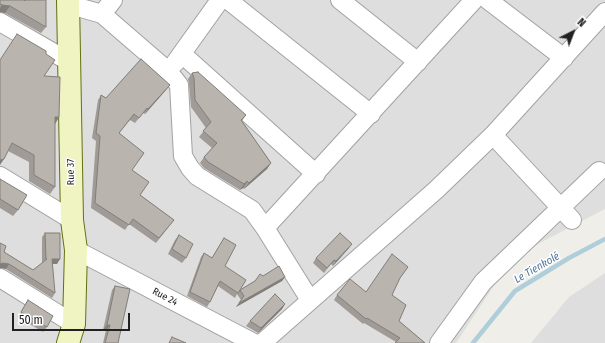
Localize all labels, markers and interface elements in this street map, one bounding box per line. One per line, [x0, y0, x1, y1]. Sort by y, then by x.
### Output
north arrow [553, 12, 593, 52]
text: N [575, 16, 588, 30]
street label: Rue 37 [65, 159, 77, 185]
water label: Le Tienkolé [512, 250, 562, 286]
street label: Rue 24 [150, 285, 180, 309]
scale bar [14, 305, 132, 331]
text: 50 m [19, 313, 43, 327]

